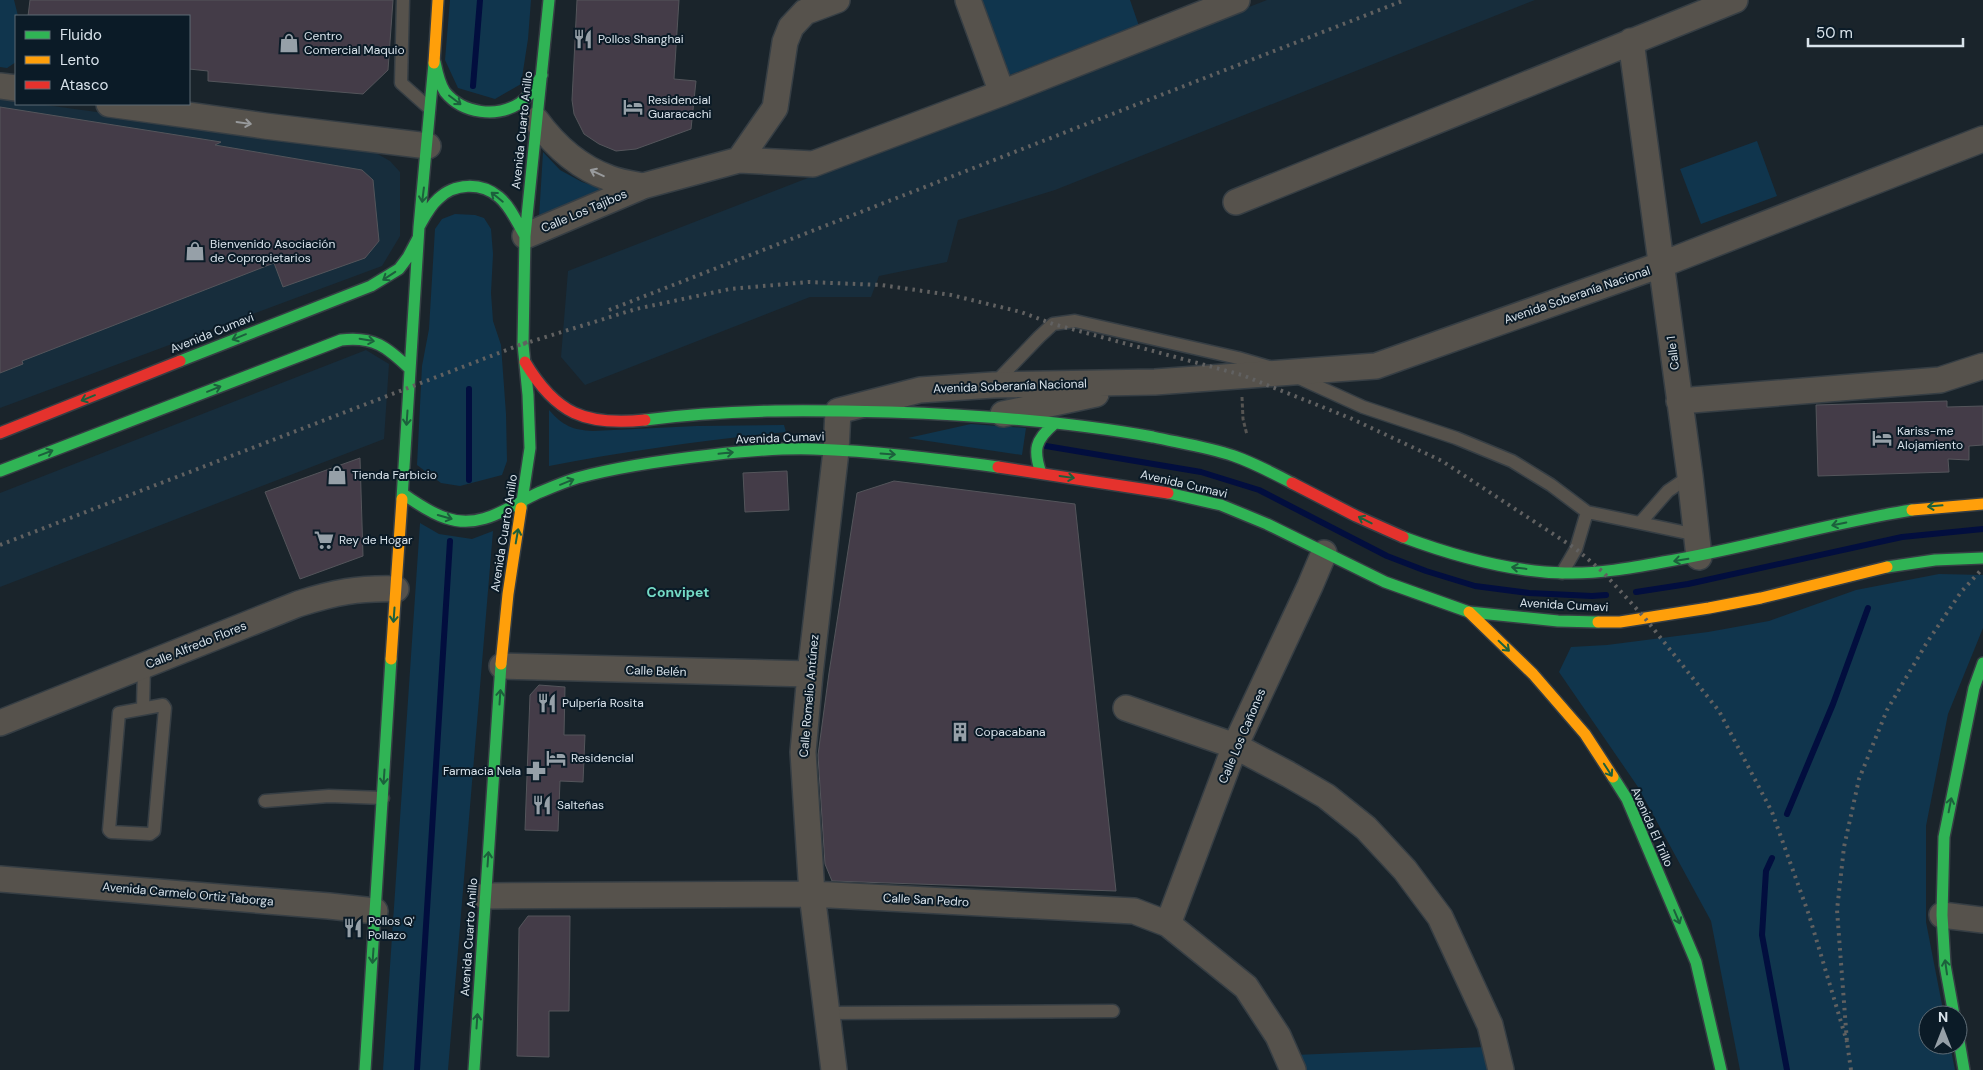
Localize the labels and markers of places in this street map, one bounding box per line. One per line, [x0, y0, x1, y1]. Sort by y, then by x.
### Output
place label: Centro Comercial Maquio [304, 28, 405, 58]
restaurant icon: Pollos Shanghai [572, 28, 594, 50]
place label: Pollos Shanghai [598, 31, 684, 47]
shop icon: Centro Comercial Maquio [278, 32, 300, 54]
place label: Residencial Guaracachi [648, 92, 712, 122]
hotel icon: Residencial Guaracachi [622, 96, 644, 118]
place label: Bienvenido Asociación de Copropietarios [210, 236, 335, 266]
shop icon: Bienvenido Asociación de Copropietarios [184, 240, 206, 262]
place label: Kariss-me Alojamiento [1897, 423, 1963, 453]
hotel icon: Kariss-me Alojamiento [1871, 427, 1893, 449]
shop icon: Tienda Farbicio [326, 464, 348, 486]
place label: Tienda Farbicio [352, 467, 437, 483]
supermarket icon: Rey de Hogar [313, 529, 335, 551]
place label: Rey de Hogar [339, 532, 413, 548]
restaurant icon: Pulpería Rosita [536, 692, 558, 714]
place label: Pulpería Rosita [562, 695, 644, 711]
building icon: Copacabana [949, 721, 971, 743]
place label: Copacabana [975, 724, 1046, 740]
hotel icon: Residencial [545, 747, 567, 769]
place label: Residencial [571, 750, 634, 766]
pharmacy icon: Farmacia Nela [525, 760, 547, 782]
place label: Farmacia Nela [443, 763, 521, 779]
restaurant icon: Salteñas [531, 794, 553, 816]
place label: Salteñas [557, 797, 604, 813]
place label: Pollos Q' Pollazo [368, 913, 415, 943]
restaurant icon: Pollos Q' Pollazo [342, 917, 364, 939]

